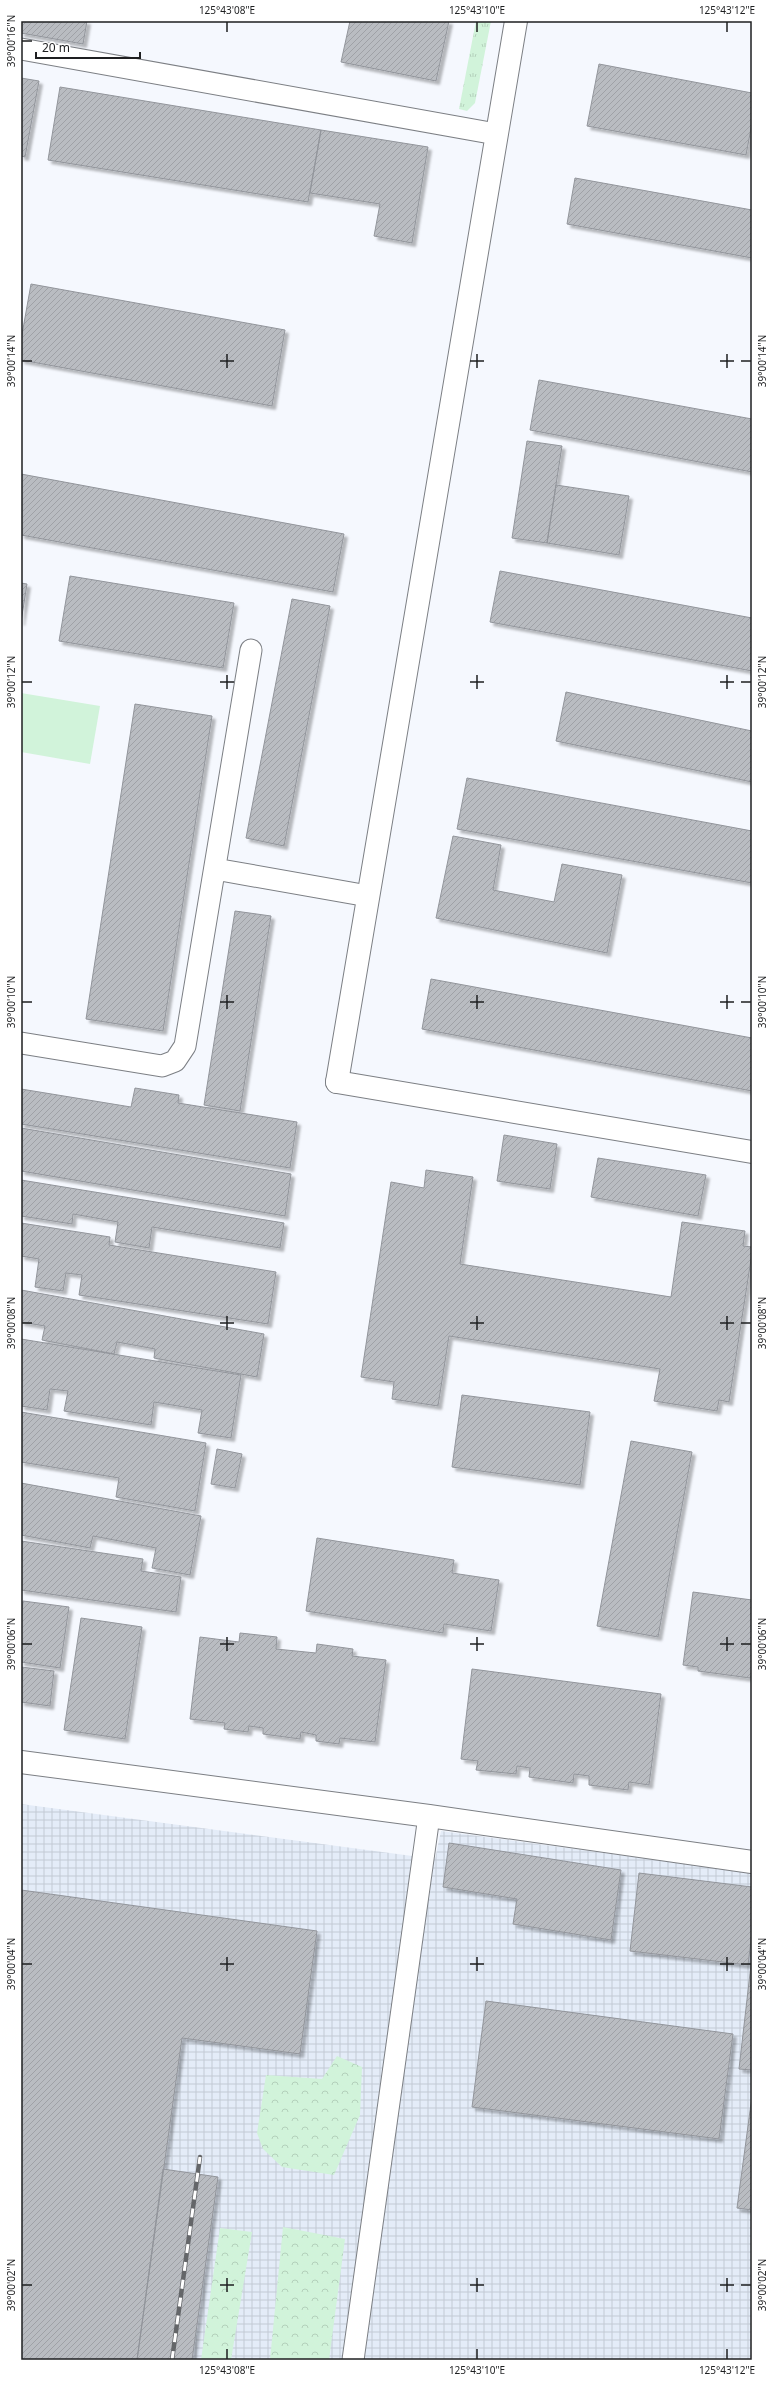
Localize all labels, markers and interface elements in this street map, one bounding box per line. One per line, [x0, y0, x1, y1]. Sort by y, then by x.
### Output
text: 125°43'08"E [199, 3, 255, 17]
text: 125°43'10"E [449, 3, 505, 17]
text: 125°43'12"E [699, 3, 755, 17]
text: 39°00'16"N [4, 15, 18, 67]
scale bar [36, 34, 140, 60]
text: 20 m [42, 39, 70, 56]
text: 39°00'14"N [4, 335, 18, 387]
text: 39°00'14"N [755, 335, 769, 387]
text: 39°00'12"N [4, 656, 18, 708]
text: 39°00'12"N [755, 656, 769, 708]
text: 39°00'10"N [4, 976, 18, 1028]
text: 39°00'10"N [755, 976, 769, 1028]
text: 39°00'08"N [4, 1297, 18, 1349]
text: 39°00'08"N [755, 1297, 769, 1349]
text: 39°00'06"N [4, 1618, 18, 1670]
text: 39°00'06"N [755, 1618, 769, 1670]
text: 39°00'04"N [4, 1938, 18, 1990]
text: 39°00'04"N [755, 1938, 769, 1990]
text: 39°00'02"N [4, 2259, 18, 2311]
text: 39°00'02"N [755, 2259, 769, 2311]
text: 125°43'08"E [199, 2363, 255, 2377]
text: 125°43'10"E [449, 2363, 505, 2377]
text: 125°43'12"E [699, 2363, 755, 2377]

